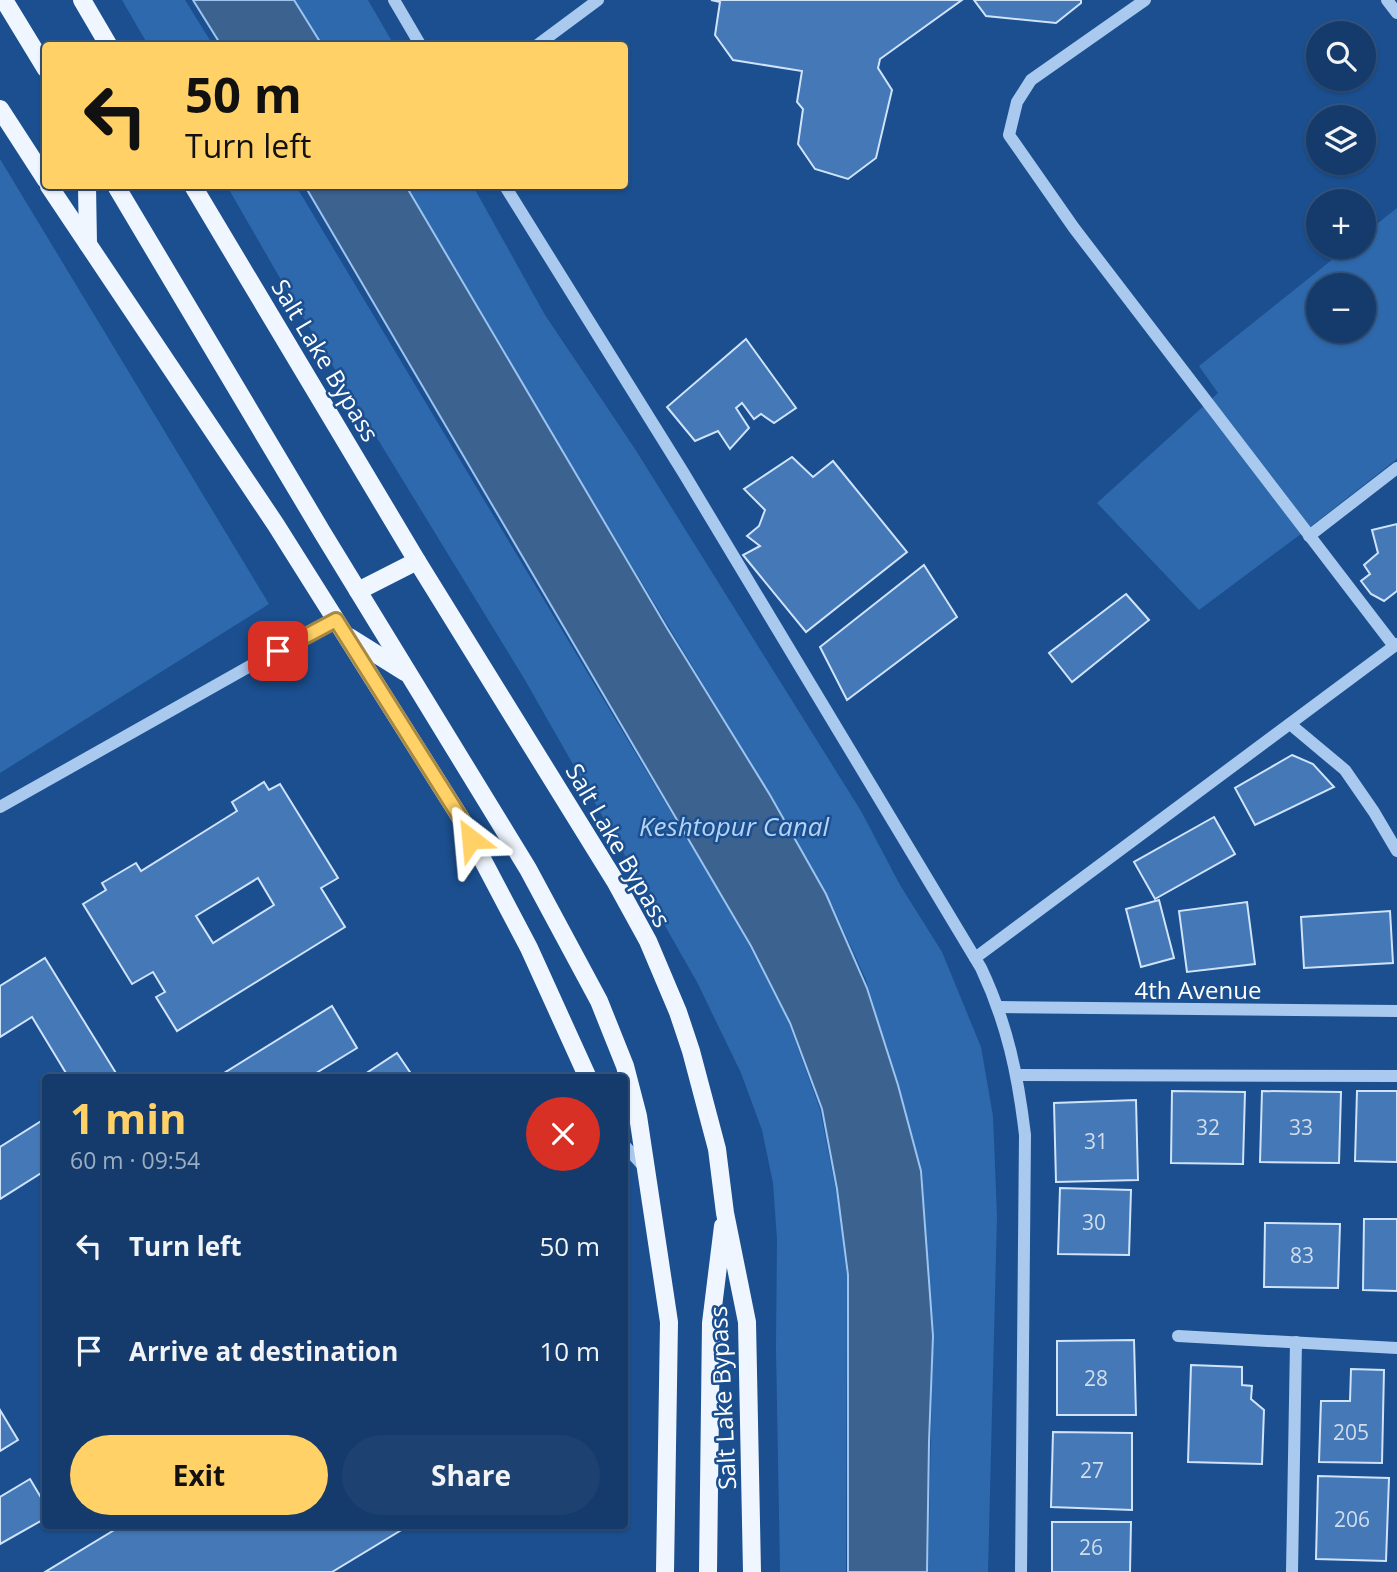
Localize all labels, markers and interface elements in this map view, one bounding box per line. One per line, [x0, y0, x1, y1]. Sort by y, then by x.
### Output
map controls [1306, 21, 1376, 343]
button: search [1306, 21, 1376, 91]
text: 50 m [185, 61, 302, 127]
icon: left [70, 70, 161, 161]
button: layers [1306, 105, 1376, 175]
text: Turn left [185, 124, 311, 167]
button: + [1306, 189, 1376, 259]
street label: Salt Lake Bypass [264, 273, 388, 447]
button: − [1306, 273, 1376, 343]
pin [248, 621, 308, 681]
icon: arrive [259, 632, 297, 670]
street label: Salt Lake Bypass [559, 757, 679, 933]
position arrow [434, 802, 508, 876]
water label: Keshtopur Canal [639, 808, 831, 844]
street label: 4th Avenue [1135, 973, 1261, 1006]
text: 1 min [70, 1089, 187, 1146]
button: close [526, 1097, 600, 1171]
house number: 32 [1196, 1113, 1220, 1141]
house number: 33 [1289, 1113, 1313, 1141]
house number: 31 [1084, 1127, 1108, 1155]
text: 60 m · 09:54 [70, 1144, 200, 1176]
house number: 30 [1082, 1208, 1106, 1236]
icon: left [70, 1227, 108, 1265]
text: Turn left [129, 1228, 241, 1264]
text: 50 m [539, 1228, 600, 1264]
house number: 83 [1290, 1241, 1314, 1269]
street label: Salt Lake Bypass [701, 1305, 743, 1491]
icon: arrive [70, 1332, 108, 1370]
text: Arrive at destination [129, 1333, 398, 1369]
text: 10 m [539, 1333, 600, 1369]
house number: 28 [1084, 1364, 1108, 1392]
house number: 205 [1333, 1418, 1369, 1446]
button: Exit [70, 1435, 328, 1515]
button: Share [342, 1435, 600, 1515]
house number: 27 [1080, 1456, 1104, 1484]
house number: 206 [1334, 1505, 1370, 1533]
house number: 26 [1079, 1533, 1103, 1561]

